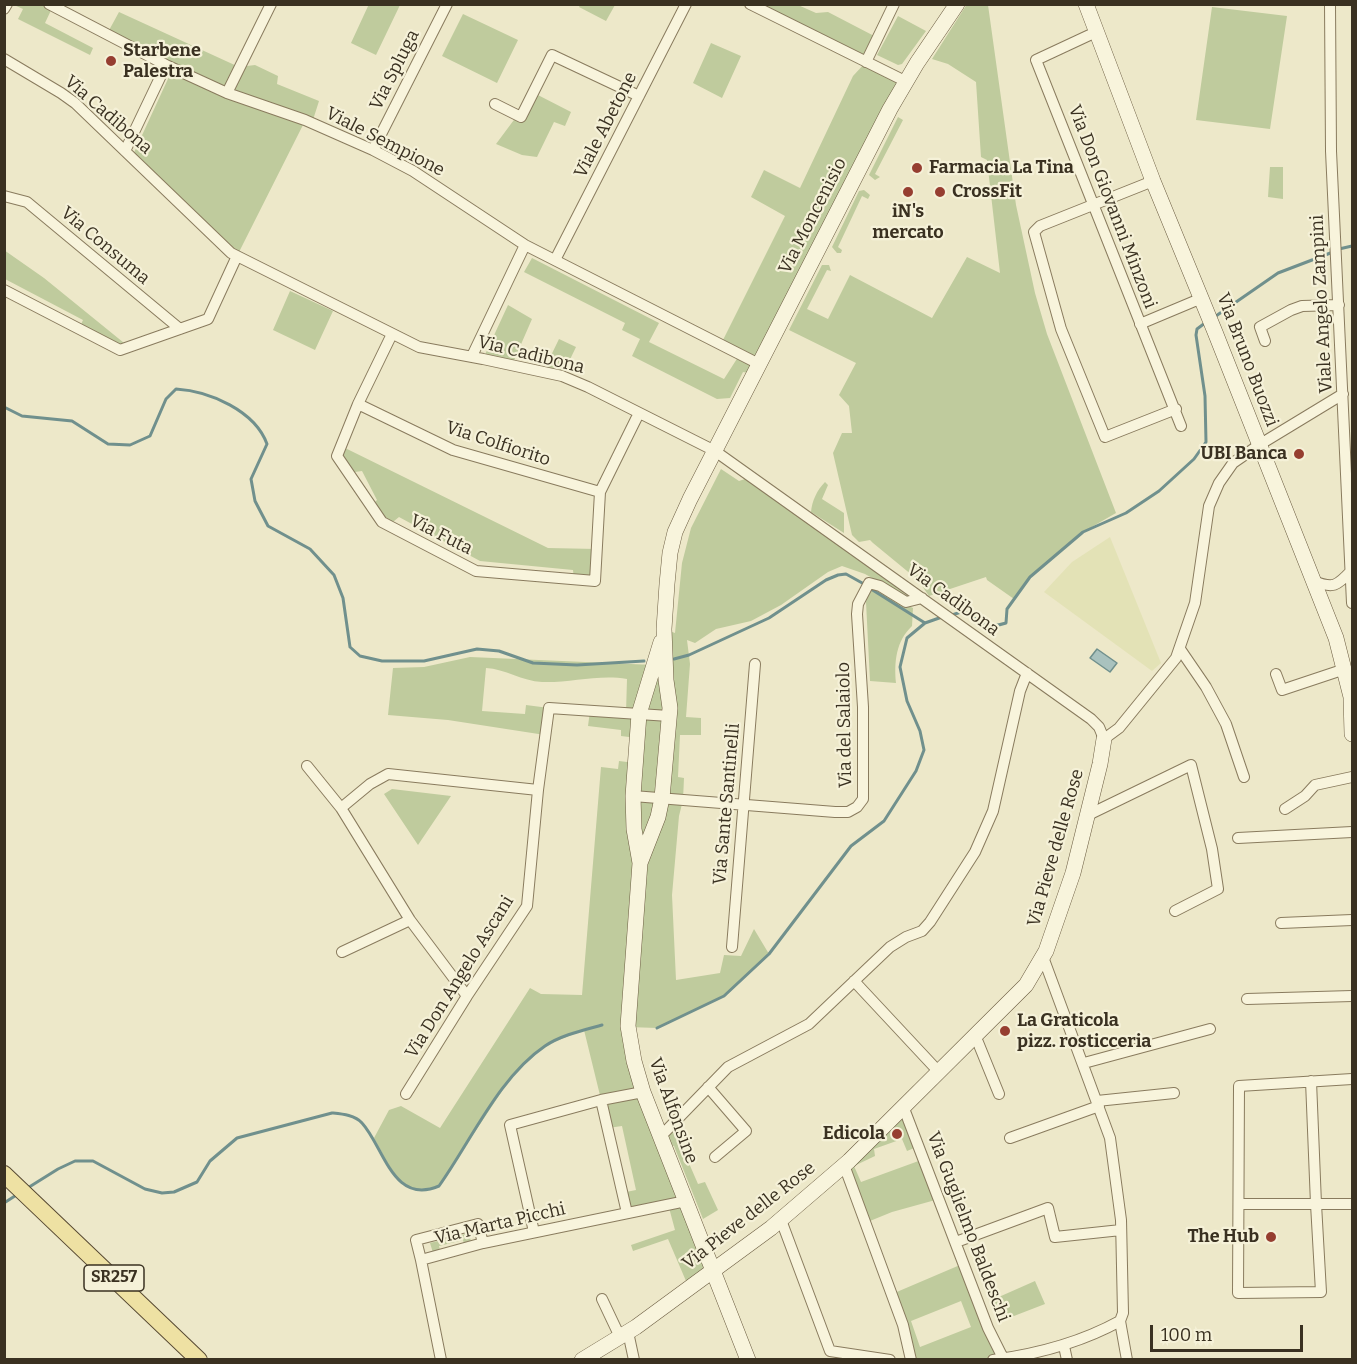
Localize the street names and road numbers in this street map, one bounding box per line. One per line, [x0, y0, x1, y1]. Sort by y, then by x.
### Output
street label: Via Spluga [366, 26, 424, 114]
street label: Viale Abetone [570, 68, 642, 182]
street label: Via Cadibona [60, 71, 156, 159]
street label: Via Don Giovanni Minzoni [1063, 102, 1161, 312]
street label: Viale Sempione [322, 103, 448, 181]
street label: Via Moncenisio [774, 154, 852, 278]
street label: Via Consuma [56, 202, 154, 290]
street label: Viale Angelo Zampini [1307, 214, 1337, 394]
street label: Via Bruno Buozzi [1212, 290, 1282, 430]
street label: Via Cadibona [475, 331, 587, 379]
street label: Via Colfiorito [443, 417, 553, 471]
street label: Via Futa [406, 510, 476, 560]
street label: Via Cadibona [902, 559, 1004, 641]
street label: Via del Salaiolo [833, 662, 857, 788]
street label: Via Sante Santinelli [709, 722, 745, 886]
street label: Via Pieve delle Rose [1023, 767, 1089, 929]
street label: Via Don Angelo Ascani [401, 892, 519, 1062]
street label: Via Alfonsine [644, 1055, 702, 1167]
street label: Via Guglielmo Baldeschi [922, 1129, 1014, 1325]
street label: Via Pieve delle Rose [678, 1157, 820, 1275]
street label: Via Marta Picchi [432, 1198, 568, 1250]
road number: SR257 [84, 1265, 144, 1291]

